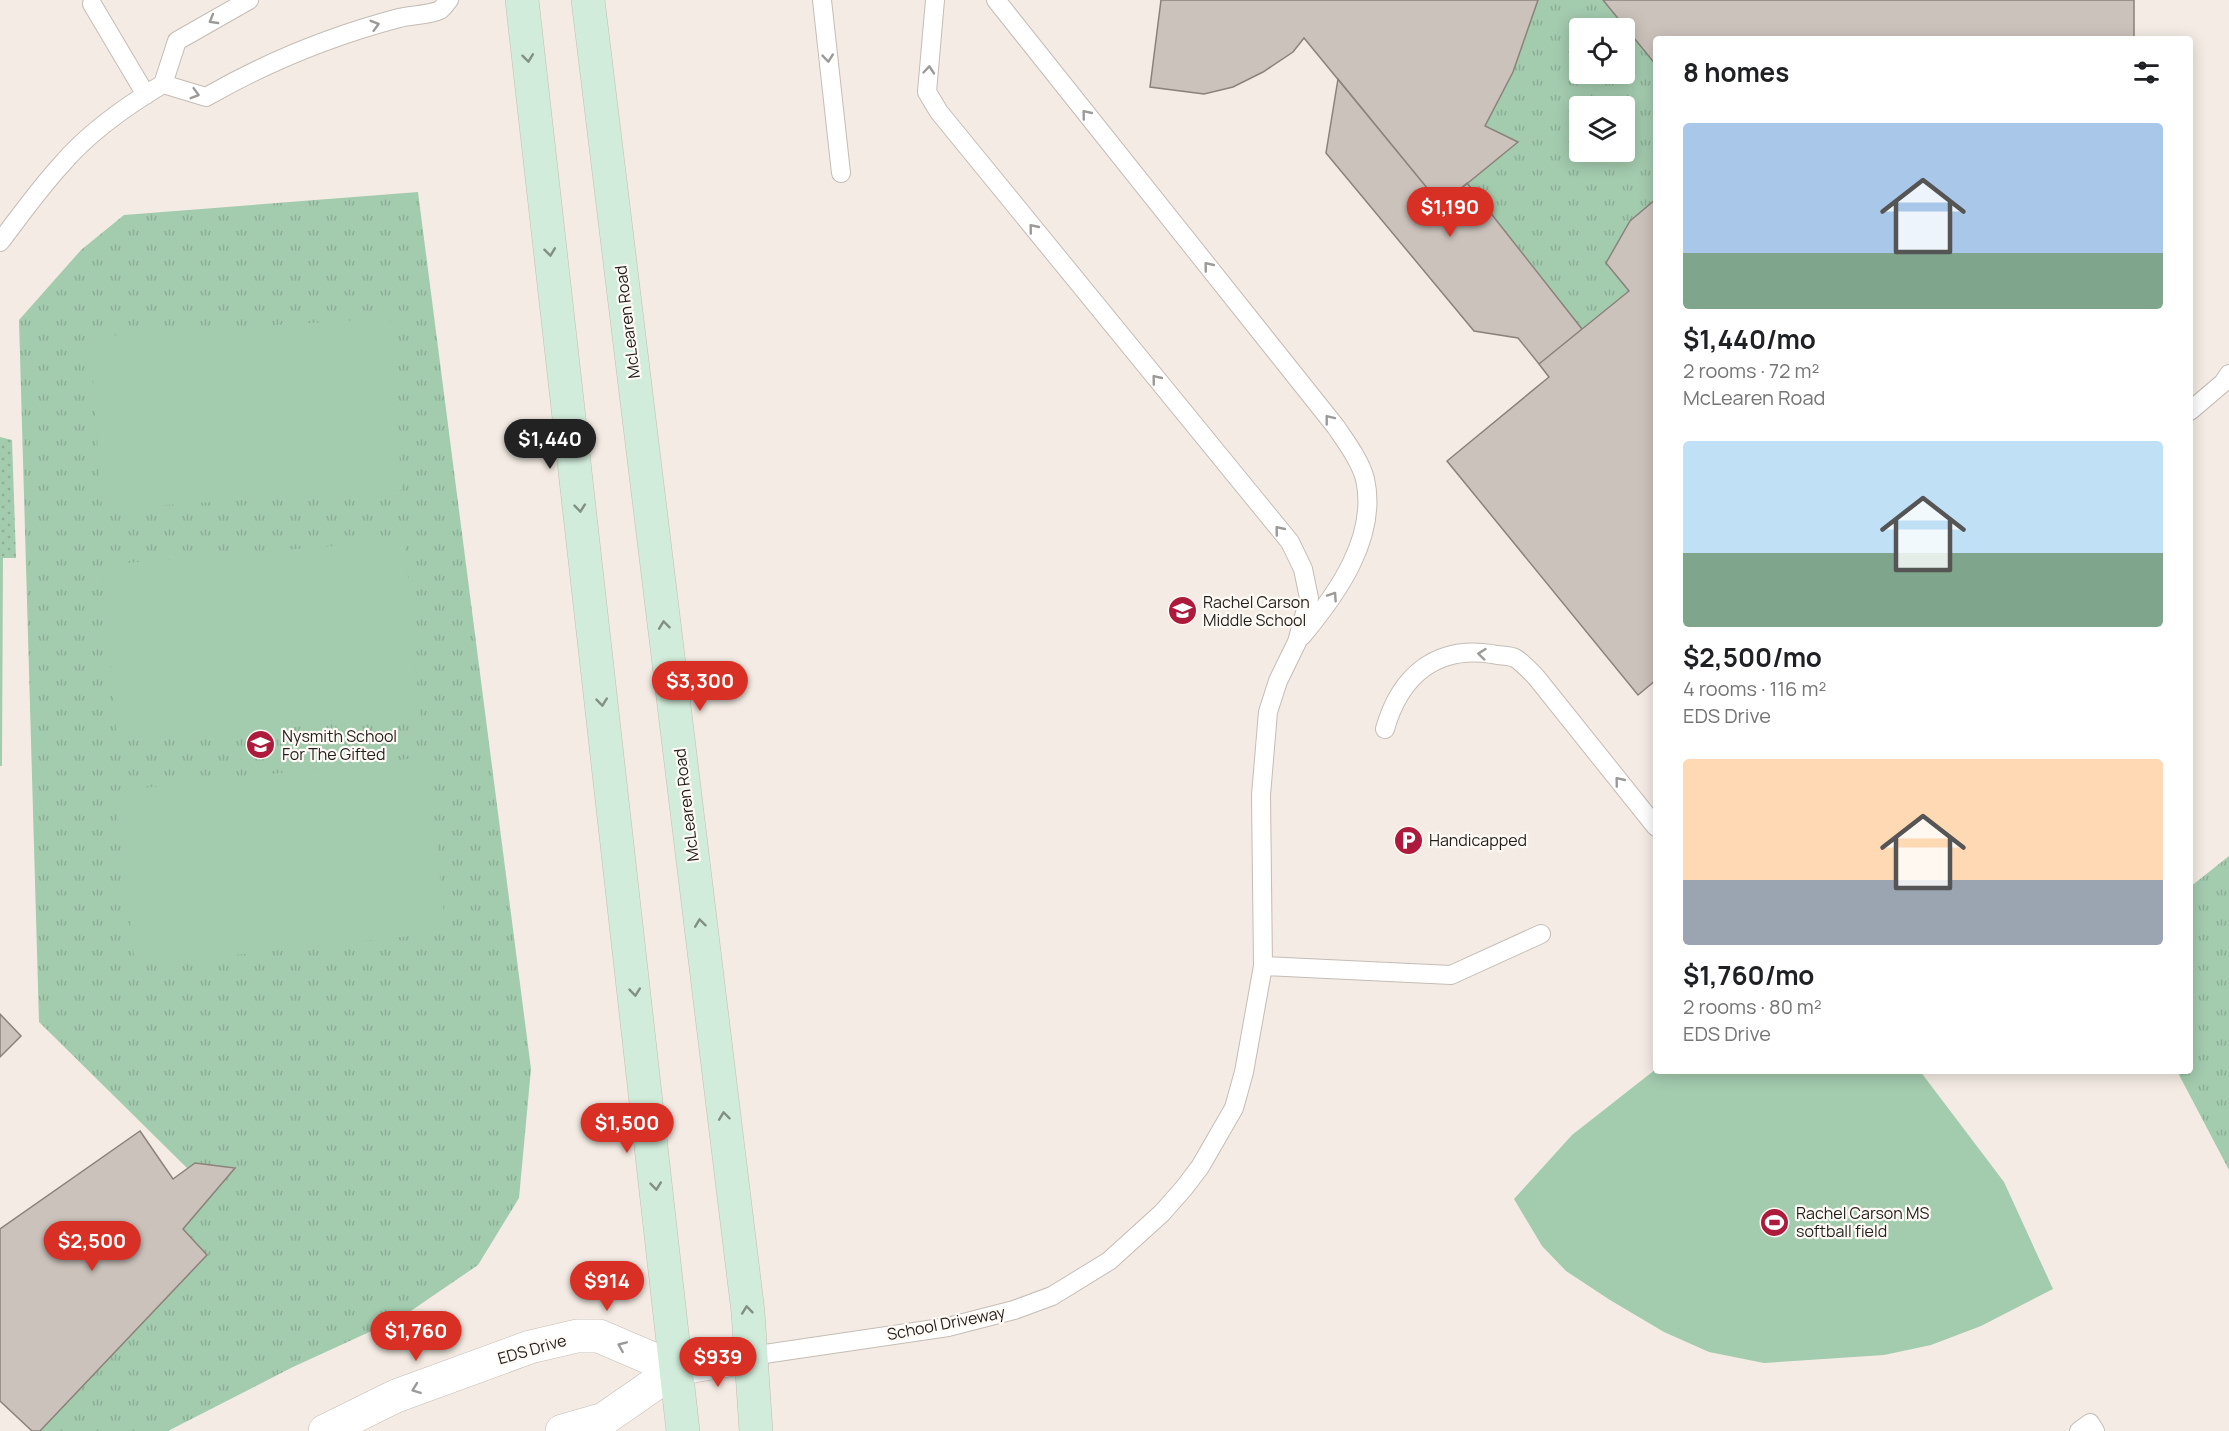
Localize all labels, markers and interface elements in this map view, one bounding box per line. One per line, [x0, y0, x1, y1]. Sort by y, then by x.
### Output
one-way arrow [208, 13, 219, 24]
map controls [1569, 18, 1635, 162]
button: locate [1569, 18, 1635, 84]
one-way arrow [369, 20, 379, 32]
one-way arrow [521, 54, 534, 63]
one-way arrow [822, 54, 834, 63]
text: 8 homes [1683, 54, 1789, 90]
icon: filters [2130, 56, 2163, 89]
one-way arrow [922, 65, 935, 74]
one-way arrow [190, 87, 200, 99]
button: layers [1569, 96, 1635, 162]
one-way arrow [1083, 109, 1094, 120]
icon: home [1869, 162, 1977, 270]
pin: $1,190 [1401, 187, 1499, 238]
text: $1,190 [1421, 193, 1479, 220]
one-way arrow [1029, 223, 1040, 234]
one-way arrow [544, 247, 556, 256]
one-way arrow [1204, 262, 1215, 273]
street label: McLearen Road [609, 264, 645, 380]
text: $1,440/mo [1683, 321, 1816, 357]
text: 2 rooms · 72 m² [1683, 357, 1819, 384]
one-way arrow [1152, 374, 1163, 385]
text: McLearen Road [1683, 384, 1825, 411]
one-way arrow [1326, 414, 1337, 425]
pin: $1,440 [501, 419, 599, 470]
text: $1,440 [518, 425, 582, 452]
icon: home [1869, 480, 1977, 588]
one-way arrow [573, 504, 586, 513]
one-way arrow [1276, 526, 1287, 537]
place label: Rachel Carson Middle School [1203, 591, 1310, 631]
one-way arrow [1325, 591, 1336, 602]
school or university icon: Rachel Carson Middle School [1166, 595, 1198, 627]
one-way arrow [658, 620, 671, 630]
text: $2,500/mo [1683, 639, 1822, 675]
one-way arrow [1477, 648, 1487, 661]
pin: $3,300 [651, 661, 749, 712]
text: $3,300 [666, 667, 734, 694]
text: 4 rooms · 116 m² [1683, 675, 1826, 702]
one-way arrow [595, 697, 608, 706]
text: EDS Drive [1683, 702, 1771, 729]
place label: Nysmith School For The Gifted [282, 725, 397, 765]
school or university icon: Nysmith School For The Gifted [245, 729, 277, 761]
street label: McLearen Road [668, 747, 704, 863]
one-way arrow [1616, 777, 1627, 788]
icon: home [1869, 798, 1977, 906]
parking icon: Handicapped [1392, 824, 1424, 856]
place label: Handicapped [1429, 829, 1527, 851]
one-way arrow [694, 918, 707, 927]
text: $1,760/mo [1683, 957, 1814, 993]
one-way arrow [628, 988, 640, 997]
text: 2 rooms · 80 m² [1683, 993, 1822, 1020]
text: EDS Drive [1683, 1020, 1771, 1047]
pin: $1,500 [578, 1103, 676, 1154]
text: $1,500 [595, 1109, 659, 1136]
one-way arrow [718, 1112, 730, 1121]
one-way arrow [649, 1181, 662, 1191]
place label: Rachel Carson MS softball field [1796, 1202, 1929, 1242]
sports icon: Rachel Carson MS softball field [1759, 1206, 1791, 1238]
pin: $2,500 [43, 1221, 141, 1272]
text: $2,500 [58, 1227, 126, 1254]
pin: $914 [571, 1261, 643, 1312]
text: $914 [584, 1267, 630, 1294]
street label: School Driveway [885, 1301, 1007, 1345]
one-way arrow [741, 1305, 754, 1314]
pin: $1,760 [367, 1311, 465, 1362]
text: $1,760 [385, 1317, 447, 1344]
street label: EDS Drive [495, 1329, 569, 1369]
pin: $939 [682, 1337, 754, 1388]
one-way arrow [618, 1341, 629, 1353]
text: $939 [693, 1343, 743, 1370]
one-way arrow [411, 1382, 422, 1394]

